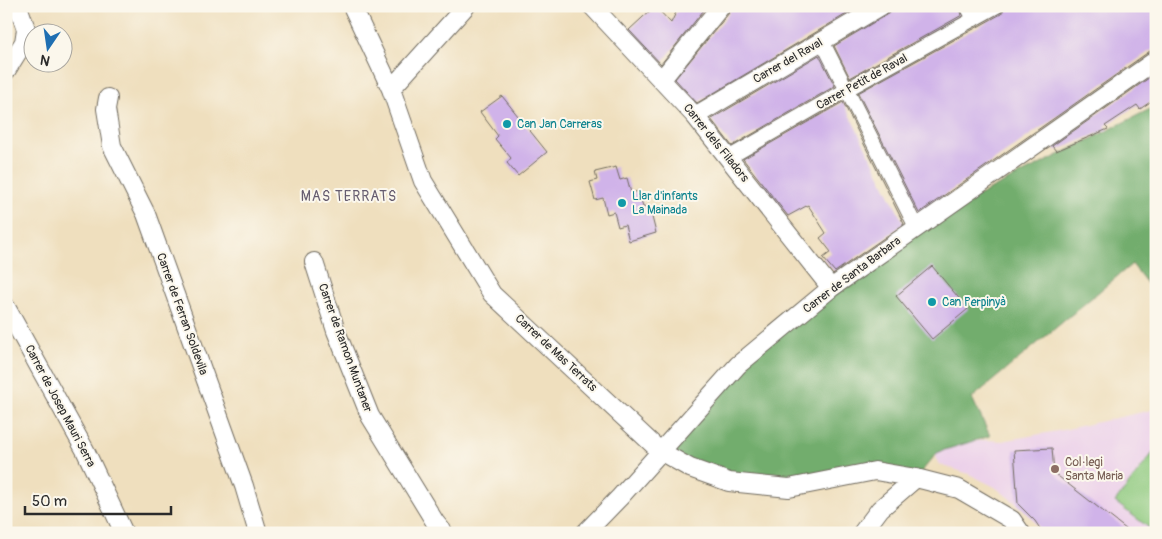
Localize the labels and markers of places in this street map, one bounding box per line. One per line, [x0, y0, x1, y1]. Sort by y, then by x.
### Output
place label: Can Jan Carreras [517, 117, 602, 132]
marker: Can Jan Carreras [501, 118, 513, 130]
place label: Llar d'infants La Mainada [632, 189, 698, 218]
marker: Llar d'infants La Mainada [616, 197, 628, 209]
place label: Can Perpinyà [942, 295, 1006, 310]
marker: Can Perpinyà [926, 296, 938, 308]
place label: Col·legi Santa Maria [1065, 455, 1124, 484]
marker: Col·legi Santa Maria [1049, 463, 1061, 475]

